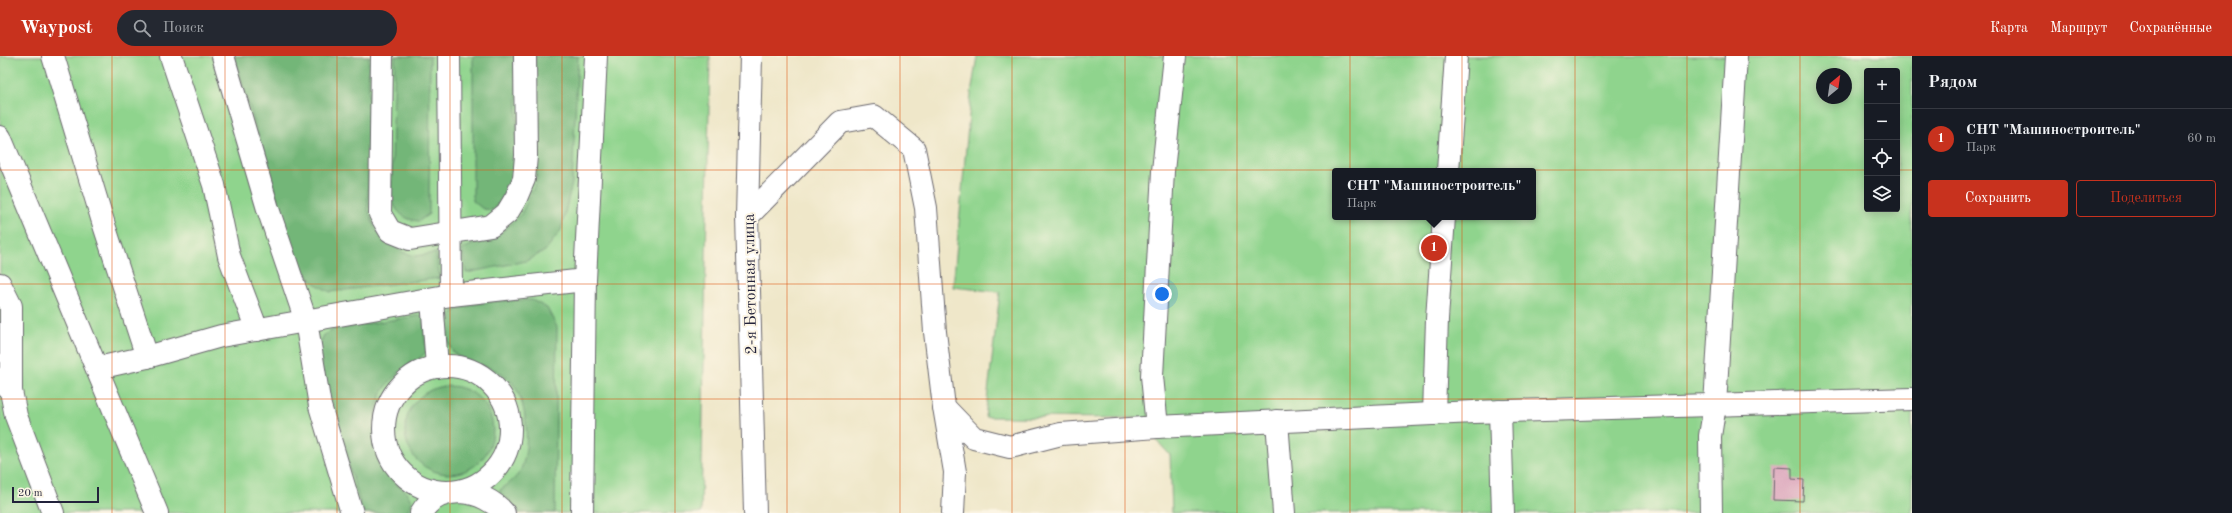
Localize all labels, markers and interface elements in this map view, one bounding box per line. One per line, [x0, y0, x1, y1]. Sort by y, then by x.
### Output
search box [117, 10, 397, 46]
icon: search [131, 17, 153, 39]
text: Waypost [20, 19, 93, 38]
text: Поиск [163, 21, 204, 36]
text: Карта [1990, 21, 2028, 35]
text: Маршрут [2050, 21, 2107, 35]
text: Сохранённые [2129, 21, 2212, 35]
north arrow [1816, 68, 1852, 104]
map controls [1864, 68, 1900, 212]
button: + [1864, 68, 1900, 104]
text: Рядом [1928, 74, 1977, 91]
button: − [1864, 104, 1900, 140]
text: СНТ "Машиностроитель" [1966, 123, 2141, 138]
text: 1 [1937, 132, 1945, 145]
text: 60 m [2187, 132, 2216, 145]
button: locate [1864, 140, 1900, 176]
text: Парк [1966, 141, 1996, 154]
popup [1332, 168, 1536, 220]
button: layers [1864, 176, 1900, 212]
text: СНТ "Машиностроитель" [1347, 179, 1521, 194]
button: Сохранить [1928, 180, 2068, 217]
button: Поделиться [2076, 180, 2216, 217]
text: Парк [1347, 197, 1377, 210]
street label: 2-я Бетонная улица [742, 213, 760, 355]
pin: 1 [1421, 233, 1447, 263]
your location [1152, 284, 1172, 304]
scale bar [12, 485, 99, 504]
text: 20 m [18, 488, 43, 499]

